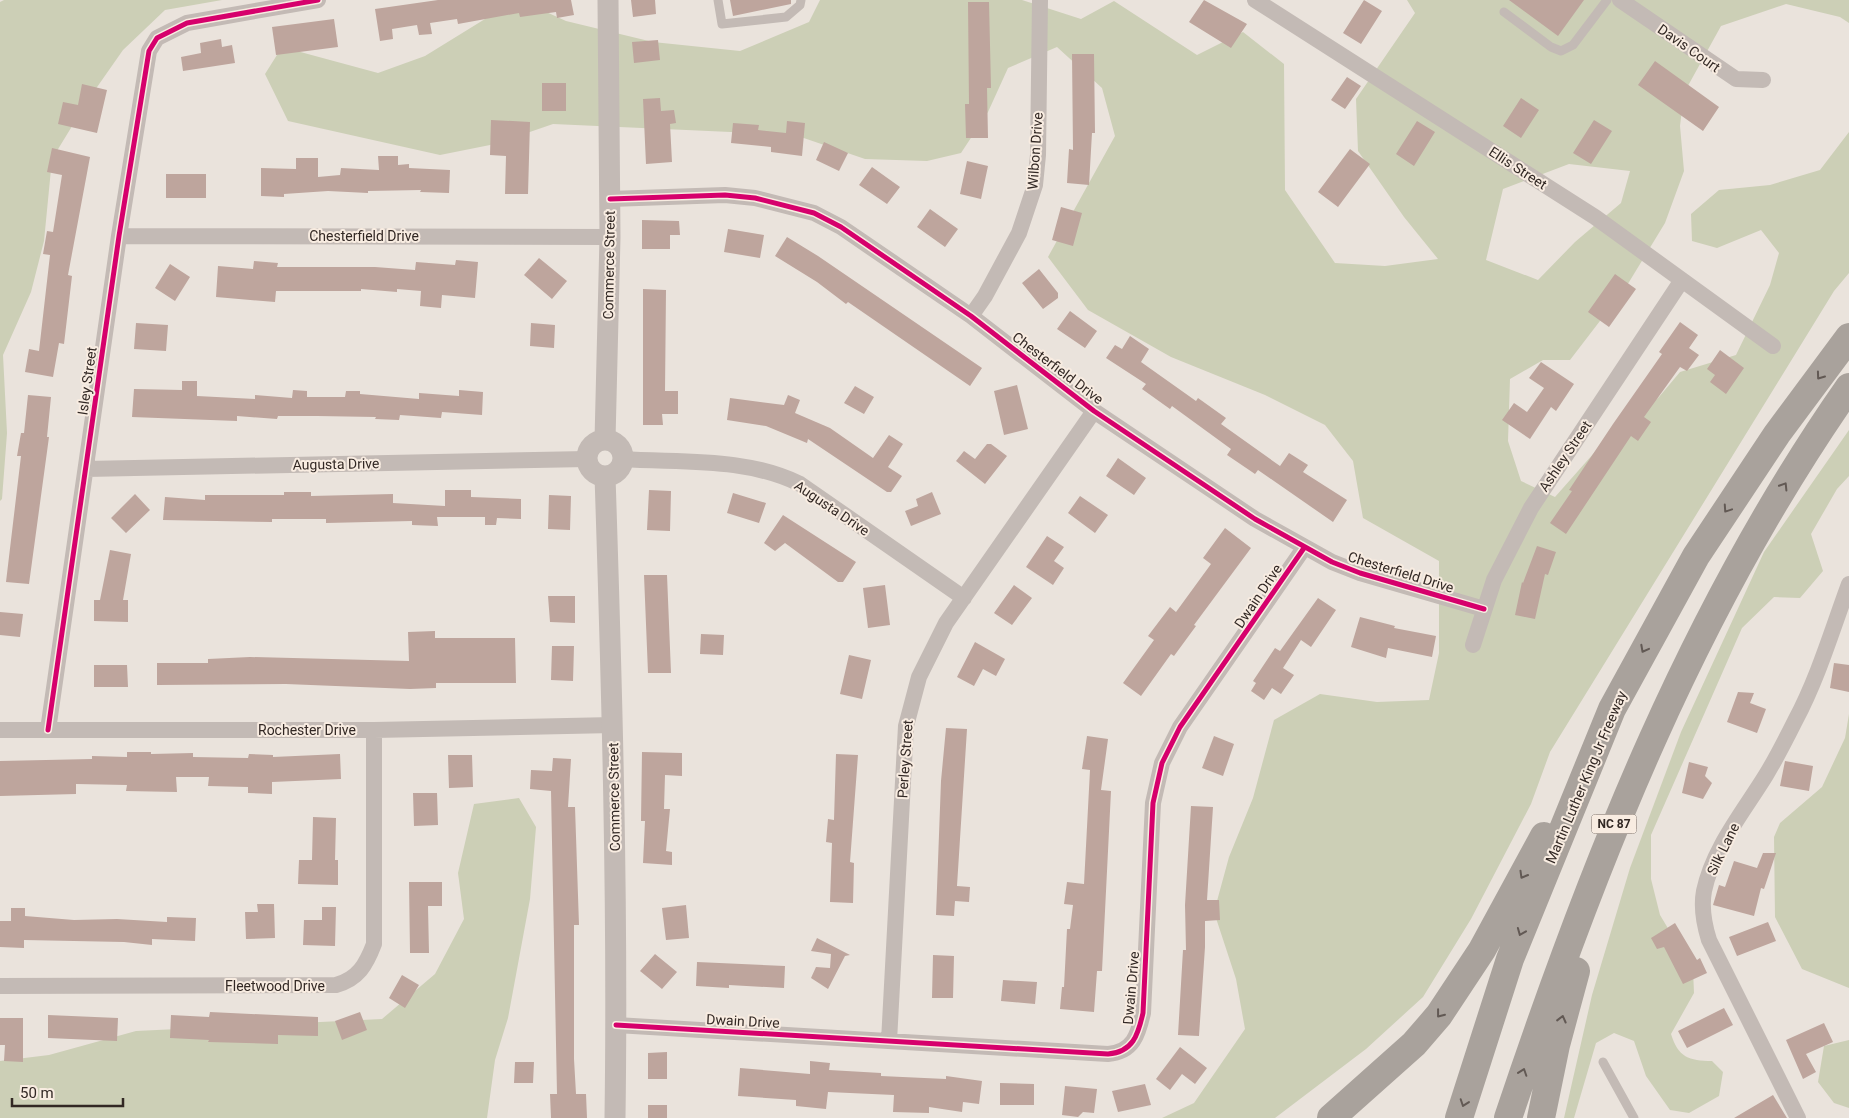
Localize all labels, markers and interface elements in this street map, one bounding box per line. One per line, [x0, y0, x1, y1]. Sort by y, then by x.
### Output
street label: Davis Court [1655, 21, 1723, 75]
street label: Wilbon Drive [1024, 112, 1046, 190]
street label: Ellis Street [1486, 143, 1550, 193]
street label: Commerce Street [600, 210, 618, 320]
street label: Chesterfield Drive [309, 228, 419, 244]
street label: Chesterfield Drive [1009, 329, 1107, 407]
street label: Isley Street [74, 345, 100, 416]
one-way arrow [1817, 370, 1826, 380]
street label: Ashley Street [1535, 417, 1595, 494]
street label: Augusta Drive [293, 455, 379, 473]
street label: Augusta Drive [792, 477, 872, 539]
one-way arrow [1777, 483, 1787, 492]
one-way arrow [1724, 503, 1733, 513]
street label: Chesterfield Drive [1346, 548, 1456, 596]
street label: Dwain Drive [1231, 561, 1285, 631]
one-way arrow [1640, 644, 1650, 653]
street label: Martin Luther King Jr Freeway [1542, 688, 1630, 866]
street label: Perley Street [894, 719, 916, 799]
street label: Rochester Drive [258, 722, 356, 738]
street label: Commerce Street [605, 742, 623, 852]
road number: NC 87 [1592, 814, 1636, 834]
street label: Silk Lane [1704, 820, 1742, 878]
one-way arrow [1519, 869, 1529, 878]
one-way arrow [1517, 927, 1527, 936]
street label: Dwain Drive [1120, 951, 1142, 1025]
street label: Fleetwood Drive [225, 978, 325, 994]
one-way arrow [1437, 1008, 1445, 1017]
street label: Dwain Drive [706, 1011, 780, 1031]
one-way arrow [1556, 1015, 1567, 1024]
one-way arrow [1517, 1068, 1527, 1076]
scale bar [12, 1076, 124, 1108]
text: 50 m [20, 1084, 54, 1102]
one-way arrow [1460, 1098, 1470, 1106]

